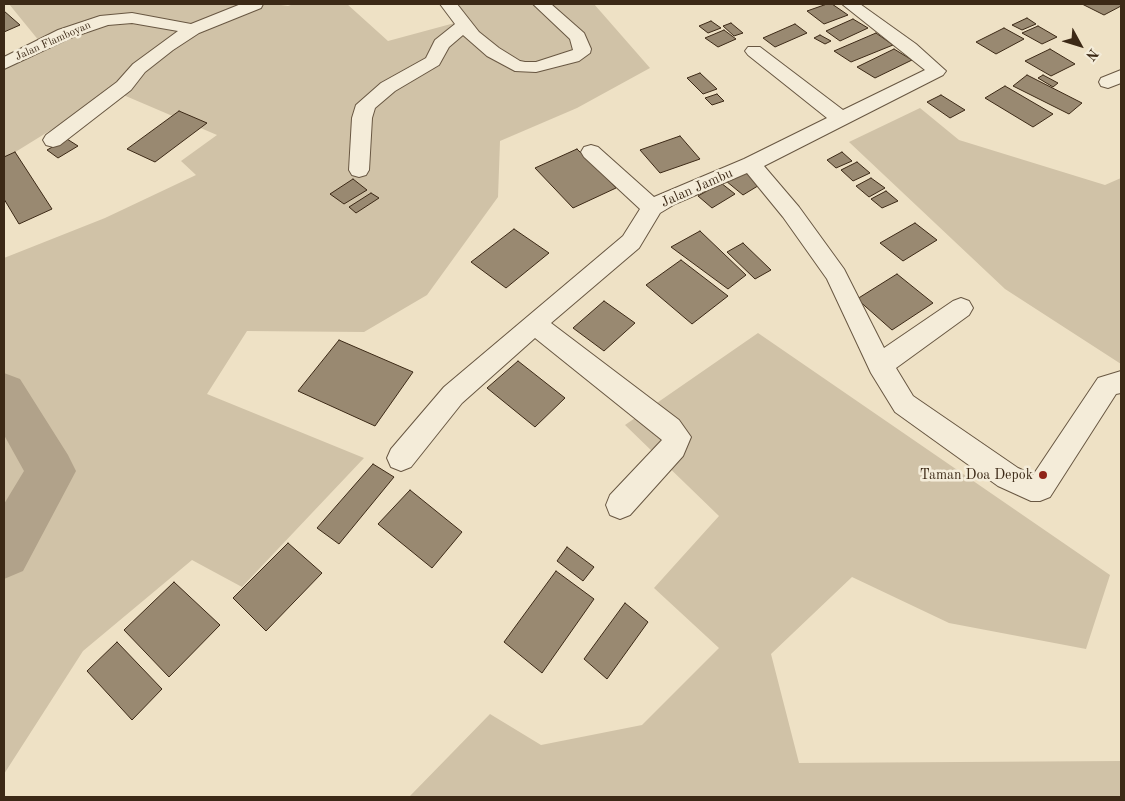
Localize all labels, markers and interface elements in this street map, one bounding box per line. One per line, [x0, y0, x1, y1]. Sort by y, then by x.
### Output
street label: Jalan Flamboyan [13, 18, 93, 64]
north arrow [1055, 20, 1105, 70]
text: N [1083, 46, 1100, 63]
street label: Jalan Jambu [658, 165, 736, 211]
place label: Taman Doa Depok [920, 467, 1033, 483]
marker: Taman Doa Depok [1037, 469, 1049, 481]

